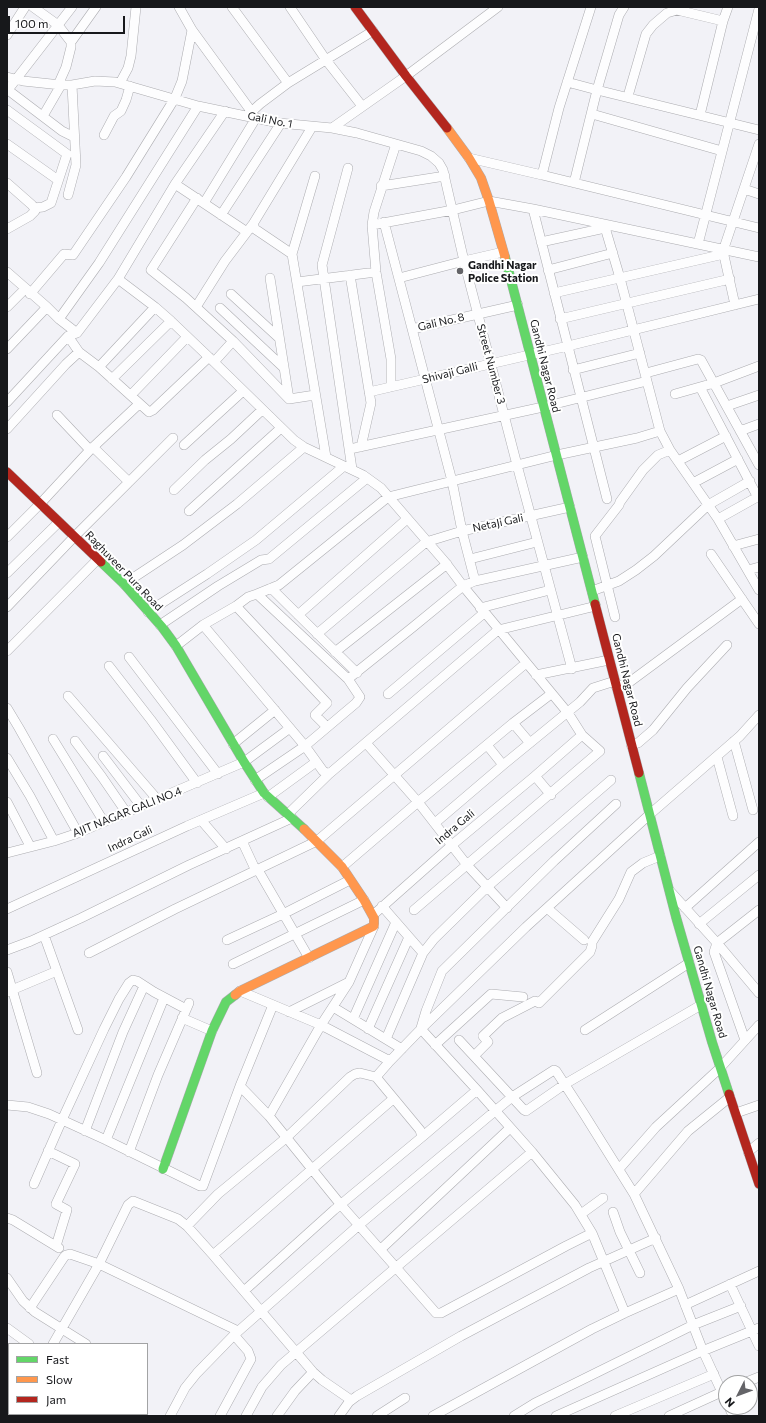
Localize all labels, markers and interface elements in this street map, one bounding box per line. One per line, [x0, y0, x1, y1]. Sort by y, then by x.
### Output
scale bar [10, 8, 127, 34]
text: 100 m [15, 16, 49, 30]
street label: Gali No. 1 [246, 109, 294, 131]
place label: Gandhi Nagar Police Station [468, 258, 538, 284]
marker: Gandhi Nagar Police Station [455, 266, 465, 276]
street label: Gali No. 8 [416, 310, 466, 334]
street label: Gandhi Nagar Road [527, 318, 563, 414]
street label: Street Number 3 [474, 323, 508, 405]
street label: Shivaji Galli [421, 360, 479, 386]
street label: NetaJi Gali [471, 511, 525, 535]
street label: Raghuveer Pura Road [82, 528, 166, 614]
street label: Gandhi Nagar Road [609, 632, 645, 728]
street label: AJIT NAGAR GALI NO.4 [70, 784, 184, 840]
street label: Indra Gali [433, 807, 477, 847]
street label: Indra Gali [106, 823, 154, 855]
street label: Gandhi Nagar Road [690, 944, 730, 1040]
legend [8, 1343, 148, 1415]
text: Fast [46, 1352, 69, 1366]
text: Slow [46, 1372, 73, 1386]
north arrow [718, 1375, 758, 1415]
text: Jam [46, 1392, 66, 1406]
text: N [722, 1395, 737, 1410]

